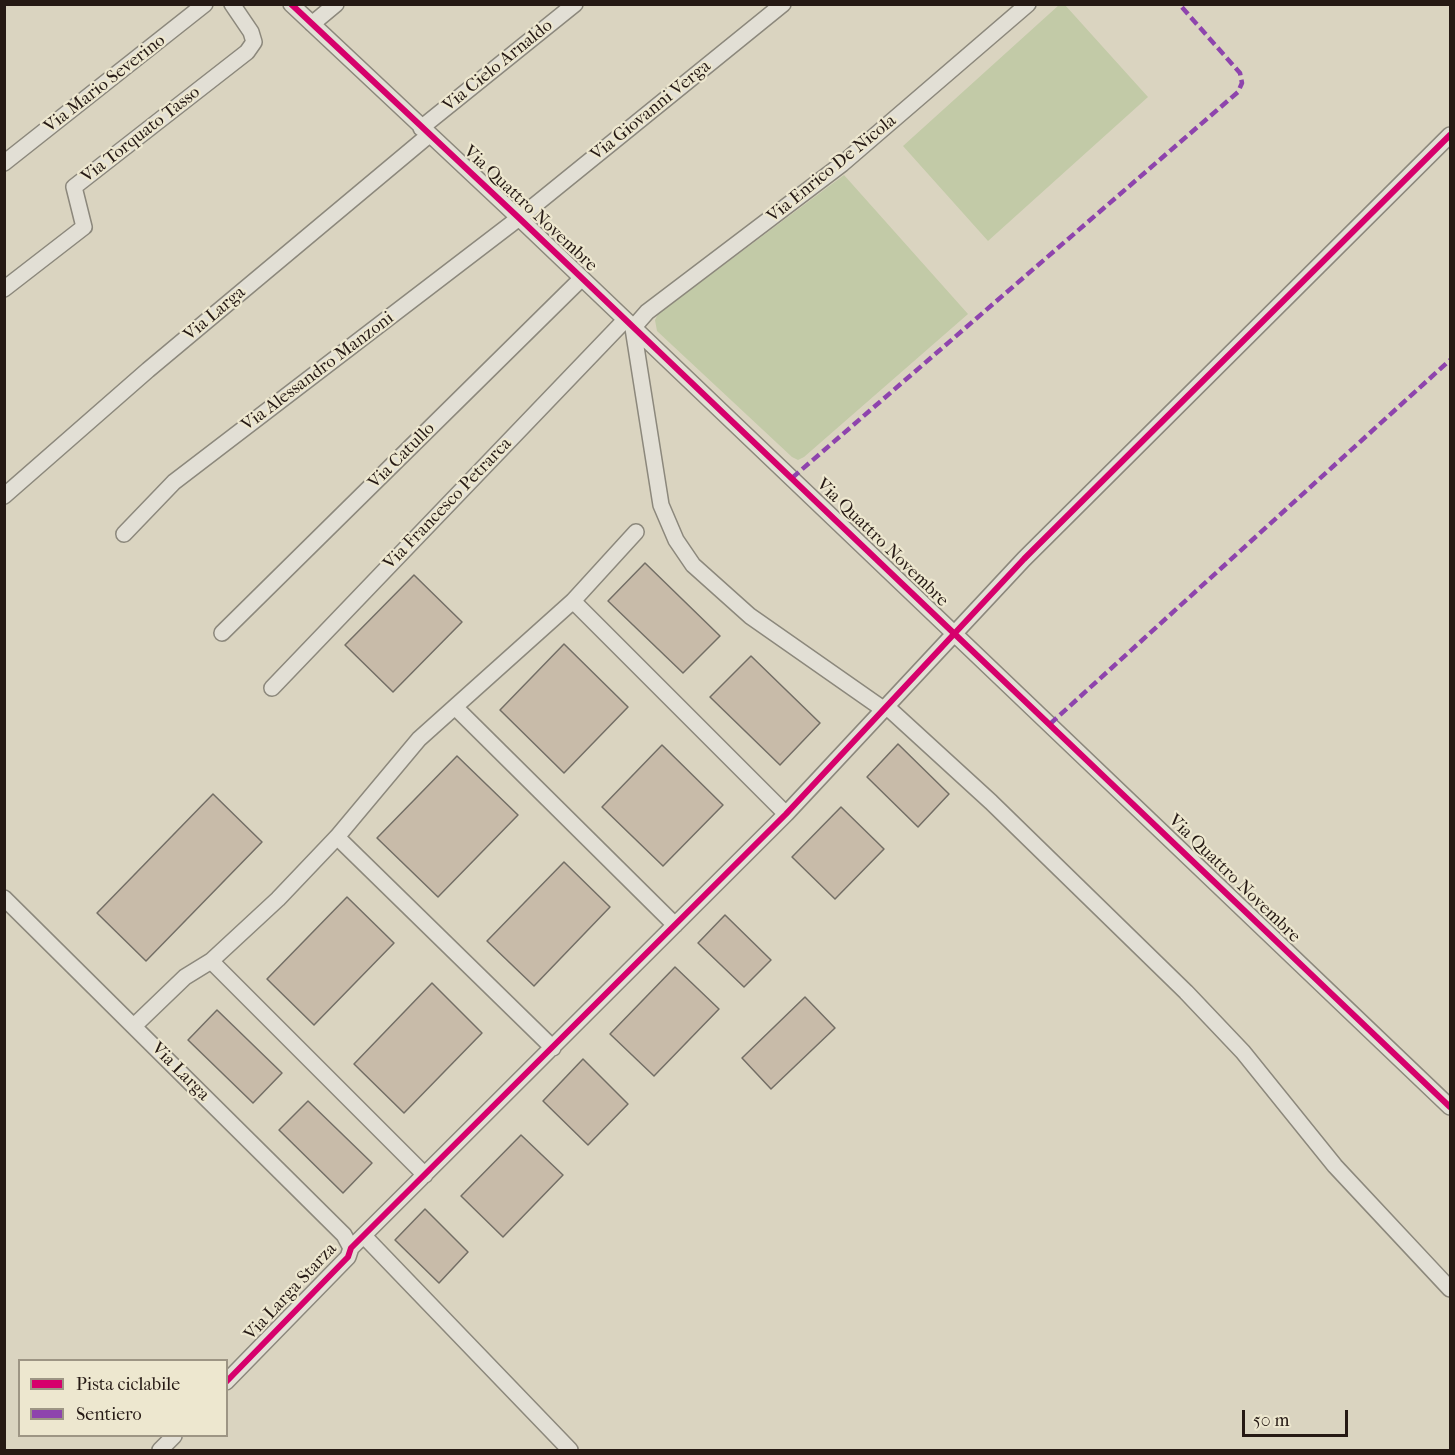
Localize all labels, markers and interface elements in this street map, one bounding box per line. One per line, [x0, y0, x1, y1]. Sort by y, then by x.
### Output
street label: Via Cielo Arnaldo [439, 15, 557, 117]
street label: Via Mario Severino [40, 30, 170, 138]
street label: Via Giovanni Verga [587, 56, 715, 166]
street label: Via Torquato Tasso [77, 82, 205, 188]
street label: Via Enrico De Nicola [763, 110, 901, 228]
street label: Via Quattro Novembre [459, 141, 601, 277]
street label: Via Larga [180, 282, 250, 346]
street label: Via Alessandro Manzoni [238, 308, 398, 436]
street label: Via Catullo [364, 418, 440, 494]
street label: Via Francesco Petrarca [379, 433, 517, 575]
street label: Via Quattro Novembre [811, 474, 953, 612]
street label: Via Quattro Novembre [1163, 810, 1305, 948]
street label: Via Larga [146, 1038, 214, 1106]
street label: Via Larga Starza [240, 1239, 342, 1345]
legend [18, 1359, 228, 1437]
text: Pista ciclabile [76, 1374, 180, 1395]
scale bar [1245, 1398, 1352, 1436]
text: Sentiero [76, 1404, 142, 1425]
text: 50 m [1253, 1410, 1289, 1431]

